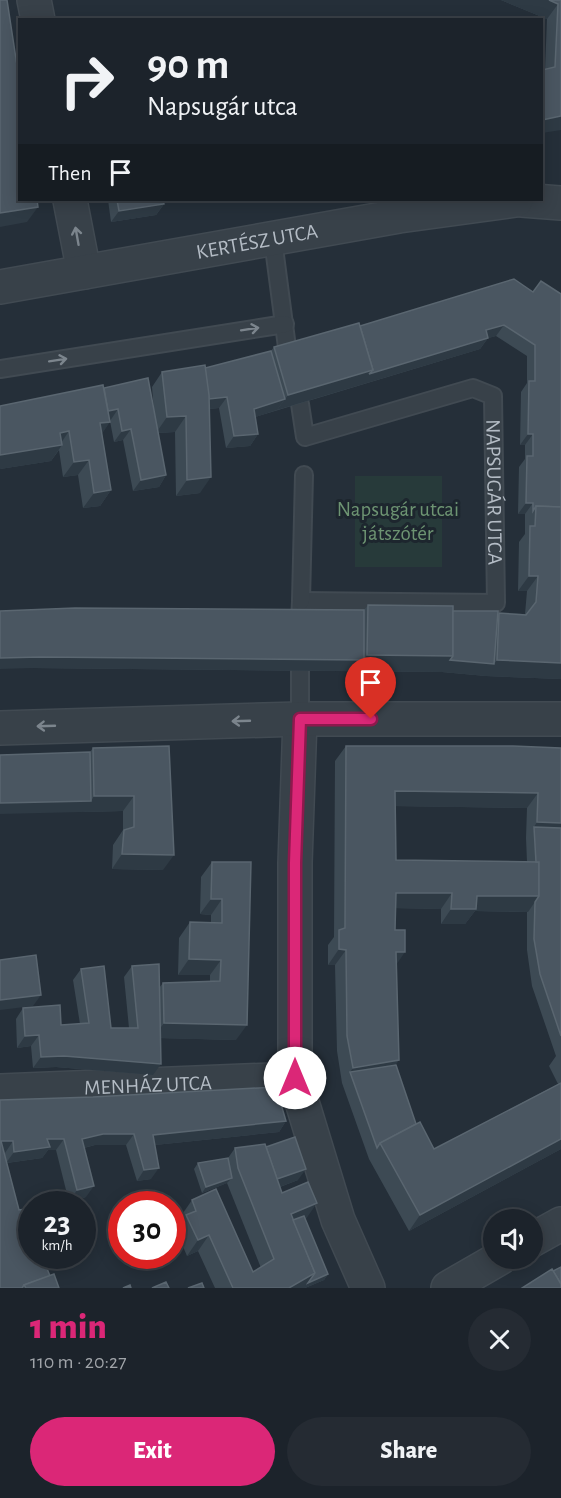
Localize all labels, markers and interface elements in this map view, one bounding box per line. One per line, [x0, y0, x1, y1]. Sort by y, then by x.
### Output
icon: right [48, 42, 126, 120]
text: 90 m [147, 44, 229, 86]
text: Napsugár utca [147, 93, 298, 120]
icon: arrive [104, 156, 137, 189]
text: Then [48, 162, 92, 184]
street label: KERTÉSZ UTCA [195, 221, 319, 263]
one-way arrow [71, 226, 82, 246]
one-way arrow [240, 324, 260, 335]
one-way arrow [47, 354, 67, 365]
street label: NAPSUGÁR UTCA [482, 419, 507, 565]
park label: Napsugár utcai játszótér [337, 499, 459, 544]
pin [345, 657, 396, 719]
icon: arrive [354, 666, 387, 699]
one-way arrow [232, 715, 252, 726]
one-way arrow [37, 721, 57, 732]
position arrow [263, 1046, 327, 1110]
street label: MENHÁZ UTCA [84, 1072, 212, 1099]
speed limit sign: 30 [108, 1191, 186, 1269]
text: 23 [43, 1208, 71, 1238]
map controls [483, 1209, 543, 1269]
button: sound [483, 1209, 543, 1269]
text: km/h [42, 1238, 72, 1253]
button: close [468, 1308, 531, 1371]
text: 1 min [30, 1309, 107, 1345]
text: 110 m · 20:27 [30, 1352, 126, 1372]
button: Exit [30, 1417, 275, 1486]
button: Share [287, 1417, 531, 1486]

